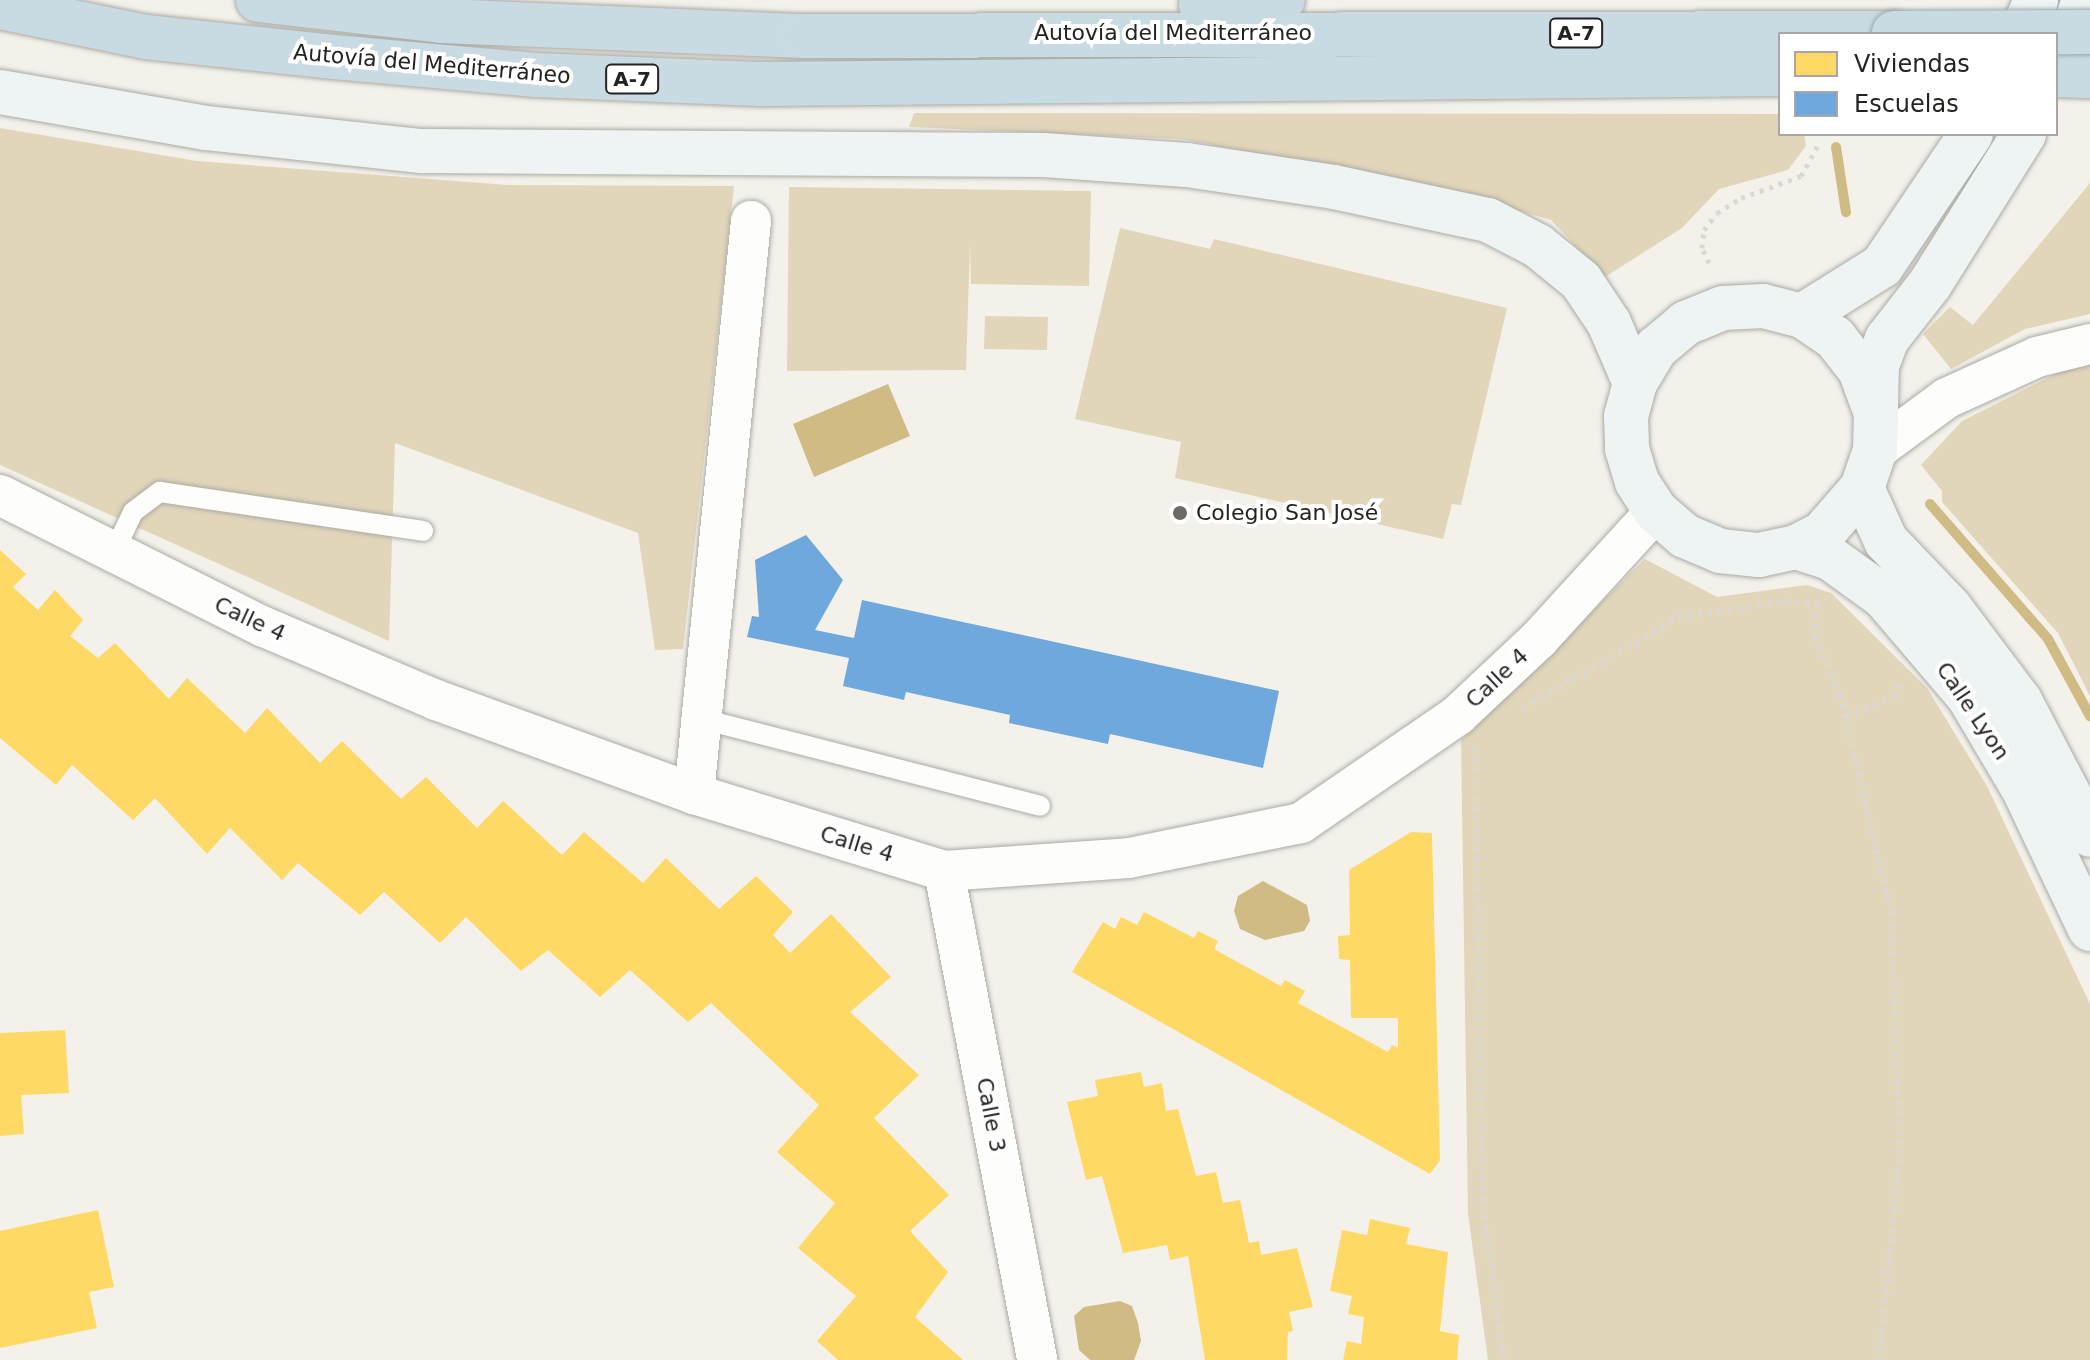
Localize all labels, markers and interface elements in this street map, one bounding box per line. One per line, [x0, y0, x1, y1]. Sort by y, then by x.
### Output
road number: A-7 [1548, 17, 1604, 49]
street label: Autovía del Mediterráneo [1034, 20, 1312, 46]
legend [1778, 32, 2058, 136]
street label: Autovía del Mediterráneo [292, 39, 572, 89]
text: Viviendas [1854, 50, 1970, 78]
road number: A-7 [604, 63, 660, 95]
text: Escuelas [1854, 90, 1959, 118]
place label: Colegio San José [1196, 500, 1378, 526]
marker: Colegio San José [1171, 504, 1189, 522]
street label: Calle 4 [210, 591, 290, 647]
street label: Calle 4 [1460, 643, 1534, 713]
street label: Calle Lyon [1931, 657, 2015, 765]
street label: Calle 4 [817, 820, 897, 868]
street label: Calle 3 [971, 1075, 1011, 1155]

